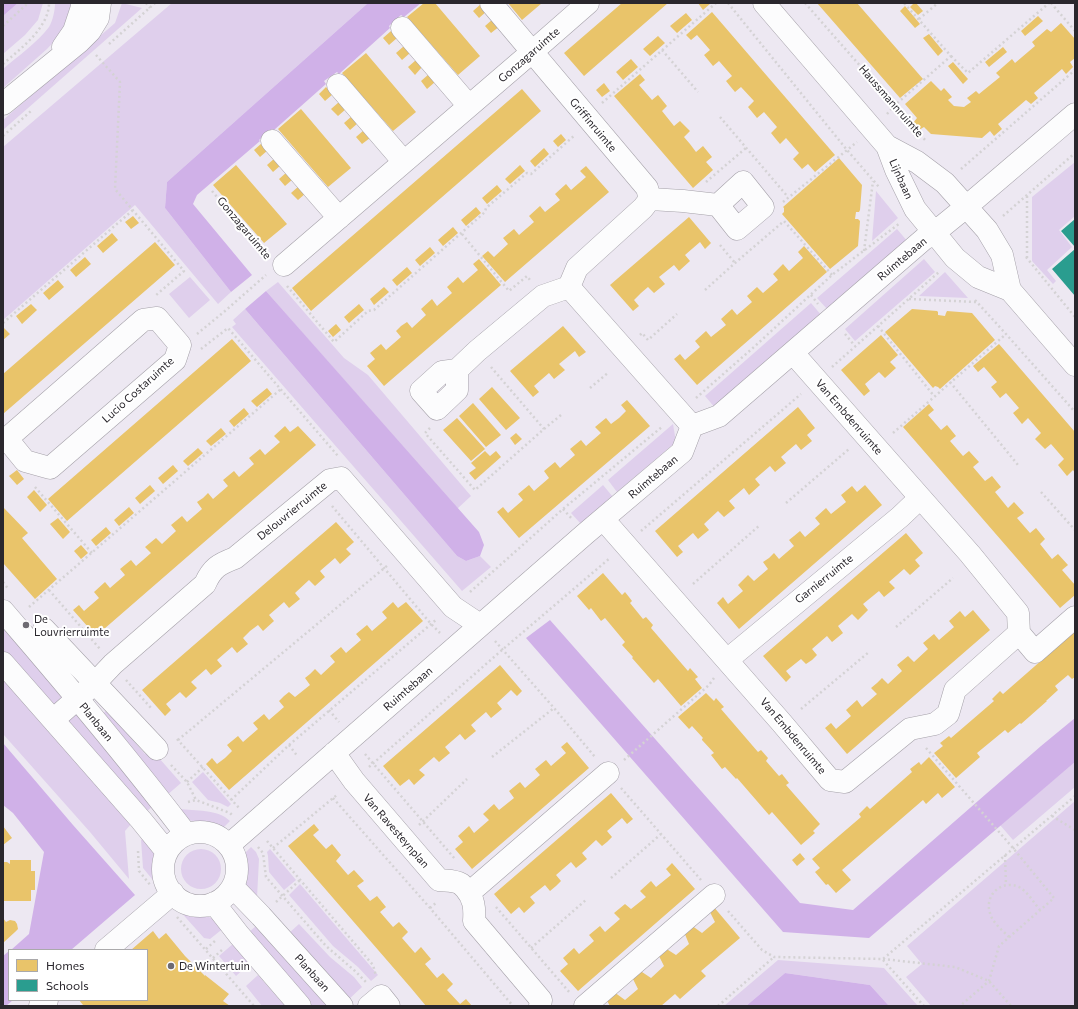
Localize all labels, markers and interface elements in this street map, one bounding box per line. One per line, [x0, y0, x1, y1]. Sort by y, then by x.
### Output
street label: Gonzagaruimte [496, 25, 562, 85]
street label: Haussmannruimte [856, 62, 926, 140]
street label: Griffinruimte [567, 95, 619, 155]
street label: Lijnbaan [886, 157, 916, 201]
street label: Gonzagaruimte [214, 194, 274, 262]
street label: Ruimtebaan [875, 235, 929, 283]
street label: Lucio Costaruimte [99, 354, 177, 426]
street label: Van Embdenruimte [813, 377, 885, 457]
street label: Ruimtebaan [626, 453, 680, 501]
street label: Delouvrierruimte [255, 479, 329, 543]
street label: Garnierruimte [792, 552, 856, 606]
place label: De Louvrierruimte [34, 612, 109, 638]
marker: De Louvrierruimte [21, 620, 31, 630]
street label: Ruimtebaan [381, 664, 435, 714]
street label: Van Embdenruimte [757, 695, 829, 777]
street label: Planbaan [76, 700, 116, 744]
street label: Van Ravesteynplan [360, 791, 432, 871]
legend [8, 949, 148, 1001]
street label: Planbaan [292, 951, 332, 995]
text: Homes [46, 958, 84, 972]
place label: De Wintertuin [179, 959, 250, 973]
marker: De Wintertuin [166, 961, 176, 971]
text: Schools [46, 978, 89, 992]

